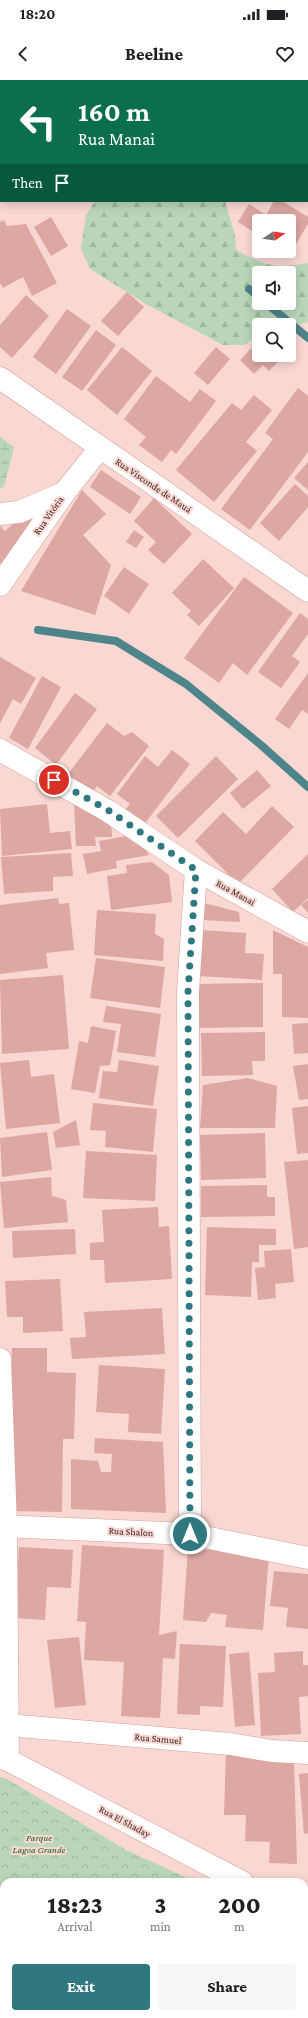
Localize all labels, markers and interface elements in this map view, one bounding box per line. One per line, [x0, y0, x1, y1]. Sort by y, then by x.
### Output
text: 18:20 [20, 6, 55, 22]
icon: back [12, 43, 34, 65]
icon: heart [274, 43, 296, 65]
text: Beeline [125, 44, 183, 64]
icon: left [12, 96, 64, 148]
text: 160 m [78, 96, 150, 127]
text: Rua Manai [78, 129, 155, 149]
icon: arrive [51, 172, 73, 194]
text: Then [12, 175, 43, 191]
north arrow [252, 214, 296, 258]
map controls [252, 214, 296, 362]
button: sound [252, 266, 296, 310]
button: search [252, 318, 296, 362]
street label: Rua Visconde de Mauá [113, 456, 194, 515]
street label: Rua Vitória [31, 494, 66, 537]
pin [37, 763, 71, 797]
icon: arrive [43, 769, 65, 791]
street label: Rua Manai [214, 877, 257, 908]
position arrow [169, 1513, 211, 1555]
street label: Rua Shalon [108, 1525, 154, 1538]
street label: Rua Samuel [134, 1731, 182, 1746]
street label: Rua El Shaday [97, 1803, 153, 1840]
park label: Parque Lagoa Grande [13, 1832, 66, 1855]
text: 18:23 [47, 1891, 103, 1918]
text: 3 [154, 1891, 166, 1918]
text: 200 [218, 1891, 261, 1918]
text: Arrival [57, 1919, 93, 1934]
text: min [150, 1919, 171, 1934]
text: m [234, 1919, 245, 1934]
button: Exit [12, 1964, 150, 2010]
button: Share [158, 1964, 296, 2010]

